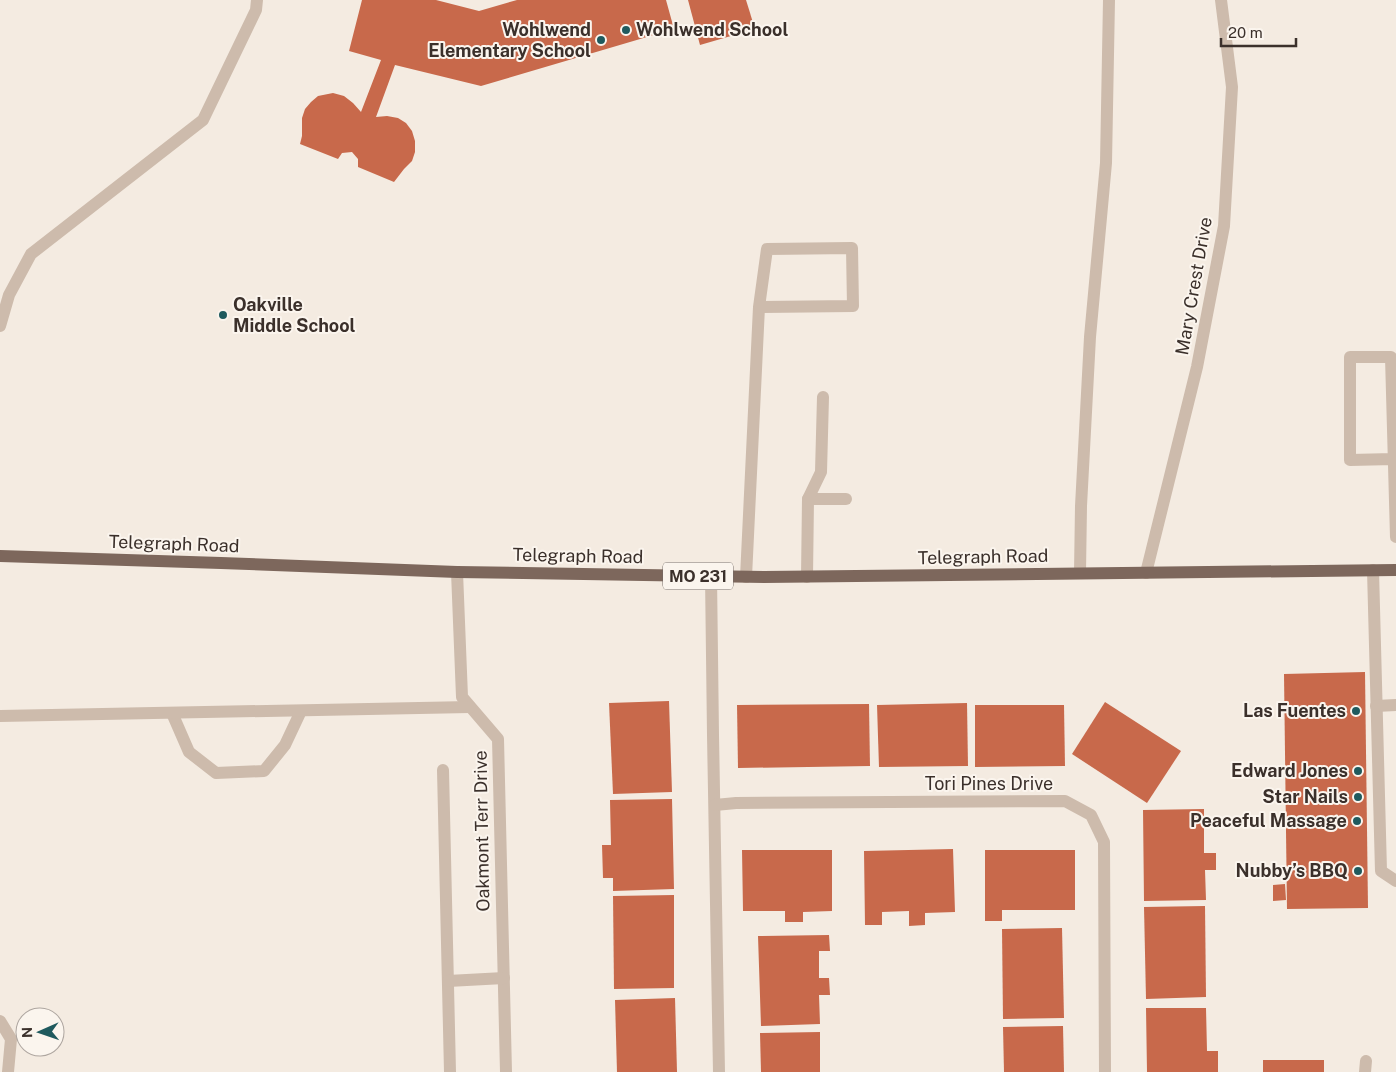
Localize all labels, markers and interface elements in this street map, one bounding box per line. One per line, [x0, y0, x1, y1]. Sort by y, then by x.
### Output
scale bar [1221, 15, 1296, 47]
place label: Wohlwend Elementary School [428, 19, 591, 61]
place label: Wohlwend School [636, 19, 788, 40]
marker: Wohlwend School [620, 24, 632, 36]
text: 20 m [1228, 24, 1263, 41]
marker: Wohlwend Elementary School [595, 34, 607, 46]
street label: Mary Crest Drive [1171, 215, 1216, 357]
place label: Oakville Middle School [233, 294, 356, 336]
marker: Oakville Middle School [217, 309, 229, 321]
street label: Telegraph Road [108, 531, 240, 556]
street label: Telegraph Road [512, 544, 644, 567]
street label: Telegraph Road [917, 545, 1049, 568]
road number: MO 231 [663, 562, 733, 590]
place label: Las Fuentes [1243, 700, 1346, 721]
marker: Las Fuentes [1350, 705, 1362, 717]
street label: Oakmont Terr Drive [470, 750, 493, 912]
place label: Edward Jones [1231, 760, 1348, 781]
marker: Edward Jones [1352, 765, 1364, 777]
street label: Tori Pines Drive [925, 773, 1053, 794]
place label: Star Nails [1262, 786, 1348, 807]
marker: Star Nails [1352, 791, 1364, 803]
place label: Peaceful Massage [1190, 810, 1347, 831]
marker: Peaceful Massage [1351, 815, 1363, 827]
place label: Nubby’s BBQ [1236, 860, 1348, 881]
marker: Nubby’s BBQ [1352, 865, 1364, 877]
north arrow [15, 1007, 65, 1057]
text: N [19, 1027, 35, 1038]

